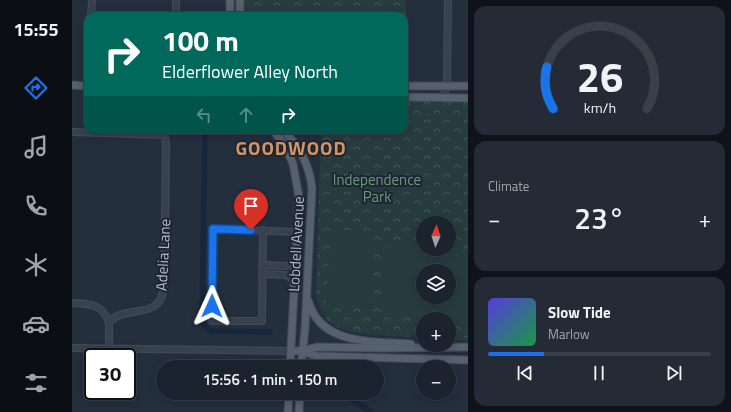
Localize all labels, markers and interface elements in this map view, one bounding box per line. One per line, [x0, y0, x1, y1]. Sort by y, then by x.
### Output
text: 15:55 [14, 16, 58, 43]
text: 100 m [162, 19, 239, 62]
icon: right [96, 28, 148, 80]
text: 26 [576, 44, 623, 107]
text: Elderflower Alley North [162, 58, 338, 85]
icon: directions [22, 74, 50, 102]
text: km/h [583, 96, 616, 118]
icon: left [193, 104, 215, 126]
icon: ahead [235, 104, 257, 126]
icon: right [277, 104, 299, 126]
icon: music [22, 133, 50, 161]
district label: GOODWOOD [235, 133, 347, 162]
park label: Independence Park [333, 168, 421, 208]
text: Climate [488, 176, 529, 196]
pin [234, 189, 268, 230]
icon: phone [22, 192, 50, 220]
icon: arrive [240, 195, 262, 217]
text: 23° [574, 195, 625, 241]
street label: Lobdell Avenue [282, 196, 310, 292]
text: − [488, 202, 500, 236]
text: + [699, 202, 711, 236]
north arrow [416, 216, 456, 256]
map controls [416, 216, 456, 400]
street label: Adelia Lane [150, 218, 176, 292]
icon: climate [22, 251, 50, 279]
button: layers [416, 264, 456, 304]
position arrow [191, 285, 233, 327]
text: Slow Tide [548, 301, 611, 324]
icon: car [22, 310, 50, 338]
button: + [416, 312, 456, 352]
text: Marlow [548, 324, 590, 344]
speed limit sign: 30 [84, 348, 136, 400]
button: − [416, 360, 456, 400]
icon: previous [514, 362, 536, 384]
icon: pause [588, 362, 610, 384]
icon: next [663, 362, 685, 384]
text: 15:56 · 1 min · 150 m [203, 368, 337, 391]
icon: filters [22, 369, 50, 397]

